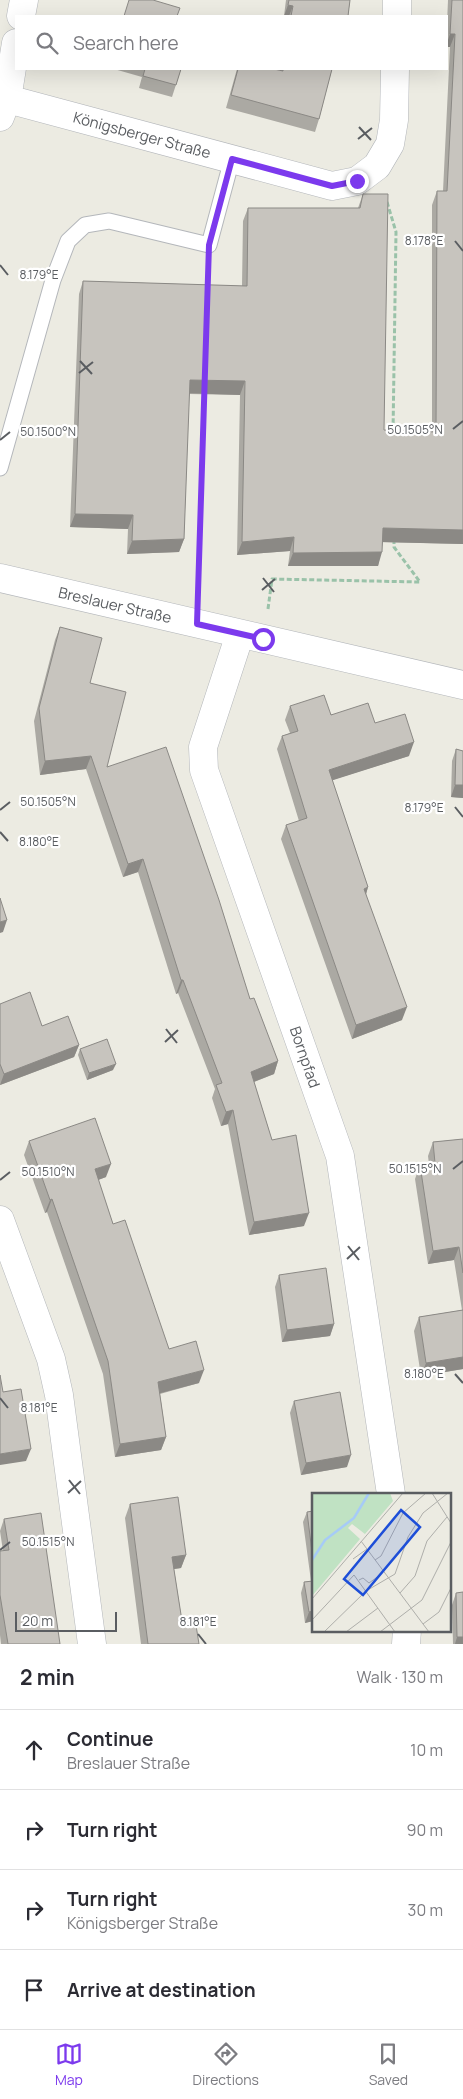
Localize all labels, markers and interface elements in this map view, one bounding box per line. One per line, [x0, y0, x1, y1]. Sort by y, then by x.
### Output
search box [15, 15, 448, 70]
icon: search [33, 29, 61, 57]
text: Search here [73, 30, 179, 56]
street label: Königsberger Straße [71, 107, 213, 164]
route end [346, 170, 369, 193]
text: 8.178°E [405, 232, 443, 249]
text: 8.179°E [20, 266, 59, 283]
text: 50.1505°N [387, 421, 443, 438]
text: 50.1500°N [20, 423, 76, 440]
street label: Breslauer Straße [56, 582, 174, 628]
route start [252, 628, 275, 651]
text: 50.1505°N [20, 793, 76, 810]
text: 8.179°E [405, 799, 444, 816]
text: 8.180°E [19, 833, 59, 850]
street label: Bornpfad [285, 1024, 325, 1090]
text: 50.1515°N [389, 1160, 441, 1177]
text: 50.1510°N [21, 1163, 75, 1180]
text: 8.180°E [404, 1365, 444, 1382]
text: 8.181°E [20, 1399, 58, 1416]
inset map [312, 1493, 450, 1632]
text: 50.1515°N [22, 1533, 74, 1550]
scale bar [15, 1609, 118, 1632]
text: 20 m [22, 1611, 53, 1630]
text: 8.181°E [179, 1613, 217, 1630]
text: 2 min [20, 1663, 75, 1691]
text: Walk · 130 m [357, 1666, 443, 1688]
text: Continue [67, 1726, 153, 1752]
icon: ahead [20, 1736, 48, 1764]
text: 10 m [410, 1739, 443, 1761]
text: Breslauer Straße [67, 1752, 190, 1774]
icon: right [20, 1816, 48, 1844]
text: Turn right [67, 1817, 157, 1843]
text: 90 m [407, 1819, 443, 1841]
text: Turn right [67, 1886, 157, 1912]
icon: right [20, 1896, 48, 1924]
text: 30 m [408, 1899, 443, 1921]
text: Königsberger Straße [67, 1912, 218, 1934]
icon: arrive [20, 1976, 48, 2004]
text: Arrive at destination [67, 1977, 256, 2003]
tab: Map [55, 2040, 83, 2089]
tab: Directions [193, 2040, 259, 2089]
tab: Saved [369, 2040, 408, 2089]

